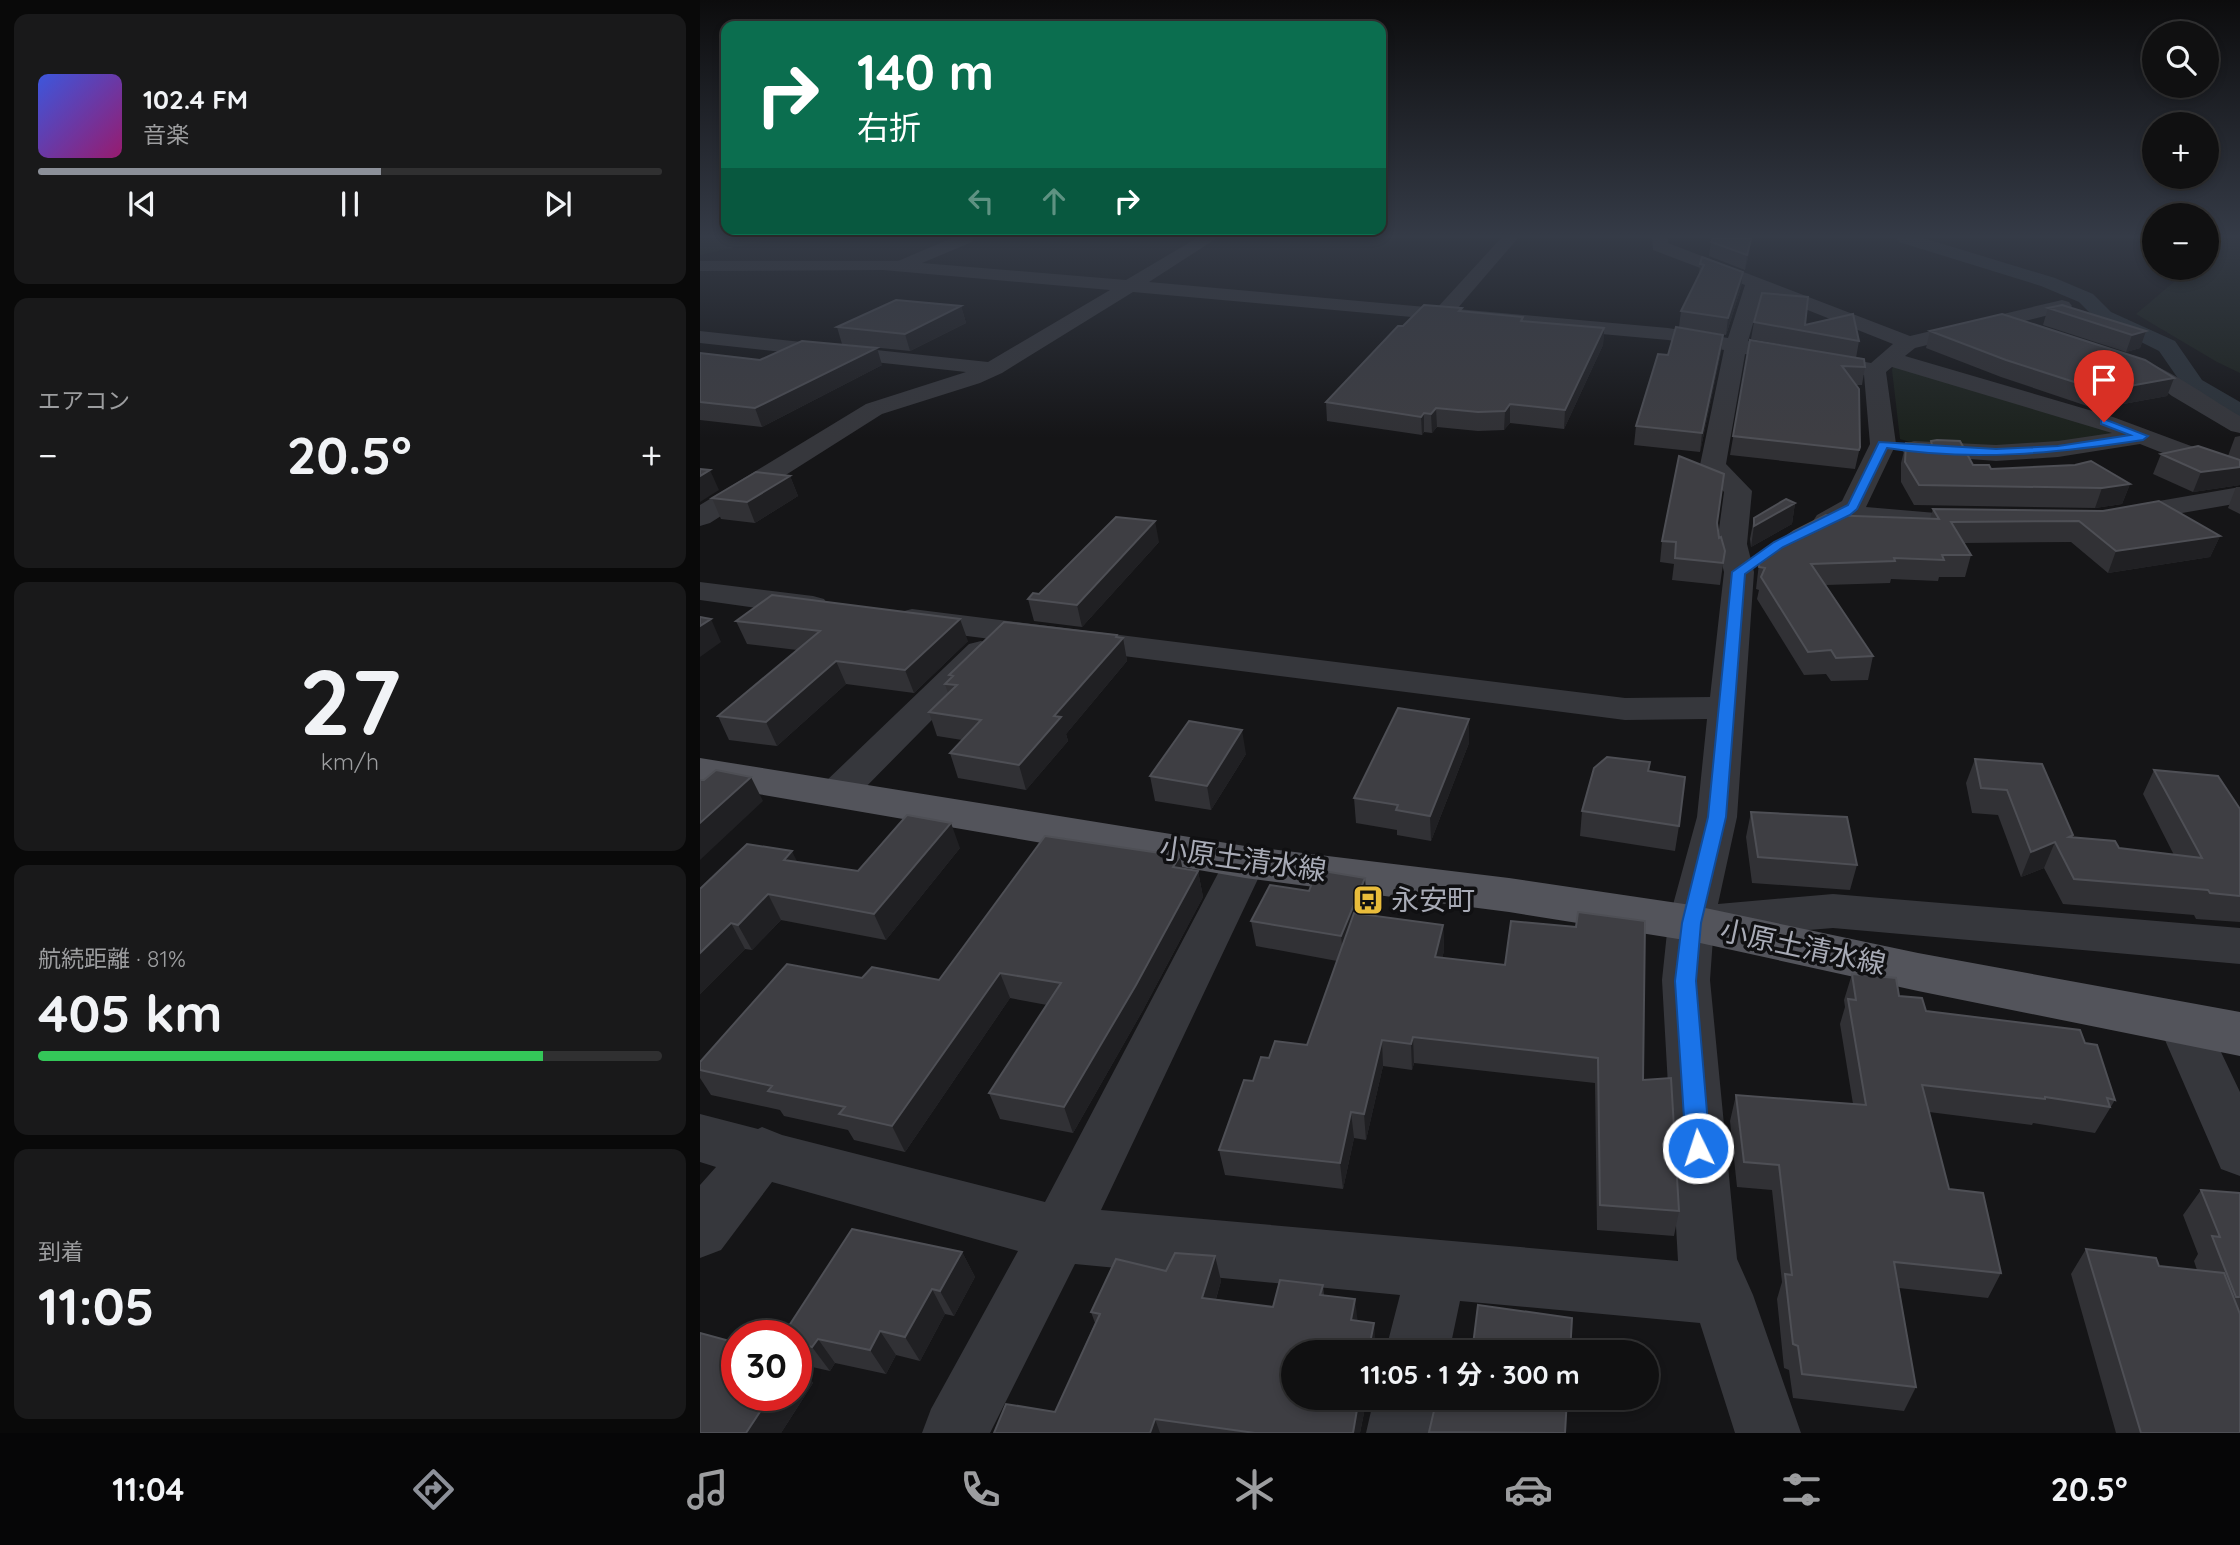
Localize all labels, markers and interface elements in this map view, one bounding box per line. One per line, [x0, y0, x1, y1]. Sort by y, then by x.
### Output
map controls [2142, 21, 2219, 280]
button: search [2142, 21, 2219, 98]
text: 140 m [857, 41, 994, 102]
icon: right [742, 49, 833, 140]
text: 102.4 FM [143, 83, 248, 116]
text: 右折 [857, 107, 921, 147]
button: + [2142, 112, 2219, 189]
text: 音楽 [143, 120, 189, 149]
icon: left [962, 182, 1000, 220]
icon: ahead [1035, 182, 1073, 220]
icon: right [1108, 182, 1146, 220]
icon: previous [123, 185, 161, 223]
icon: pause [331, 185, 369, 223]
icon: next [539, 185, 577, 223]
button: − [2142, 203, 2219, 280]
pin [2074, 350, 2134, 422]
icon: arrive [2085, 361, 2123, 399]
text: エアコン [38, 386, 130, 415]
text: 20.5° [287, 422, 412, 487]
text: − [38, 431, 58, 479]
text: + [641, 431, 662, 479]
text: 27 [299, 644, 401, 758]
text: km/h [321, 747, 379, 776]
street label: 小原土清水線 [1157, 829, 1329, 888]
place label: 永安町 [1391, 882, 1475, 917]
bus stop icon: 永安町 [1351, 883, 1385, 917]
street label: 小原土清水線 [1717, 912, 1889, 981]
text: 航続距離 · 81% [38, 944, 186, 973]
text: 405 km [38, 980, 223, 1045]
position arrow [1661, 1111, 1735, 1185]
text: 到着 [38, 1237, 84, 1266]
text: 11:05 [38, 1273, 155, 1338]
speed limit sign: 30 [721, 1320, 812, 1411]
text: 11:05 · 1 分 · 300 m [1360, 1358, 1580, 1391]
icon: directions [409, 1465, 458, 1514]
icon: music [683, 1465, 732, 1514]
icon: phone [956, 1465, 1005, 1514]
icon: climate [1230, 1465, 1279, 1514]
icon: car [1504, 1465, 1553, 1514]
icon: filters [1777, 1465, 1826, 1514]
text: 11:04 [112, 1469, 184, 1509]
text: 20.5° [2051, 1469, 2128, 1509]

